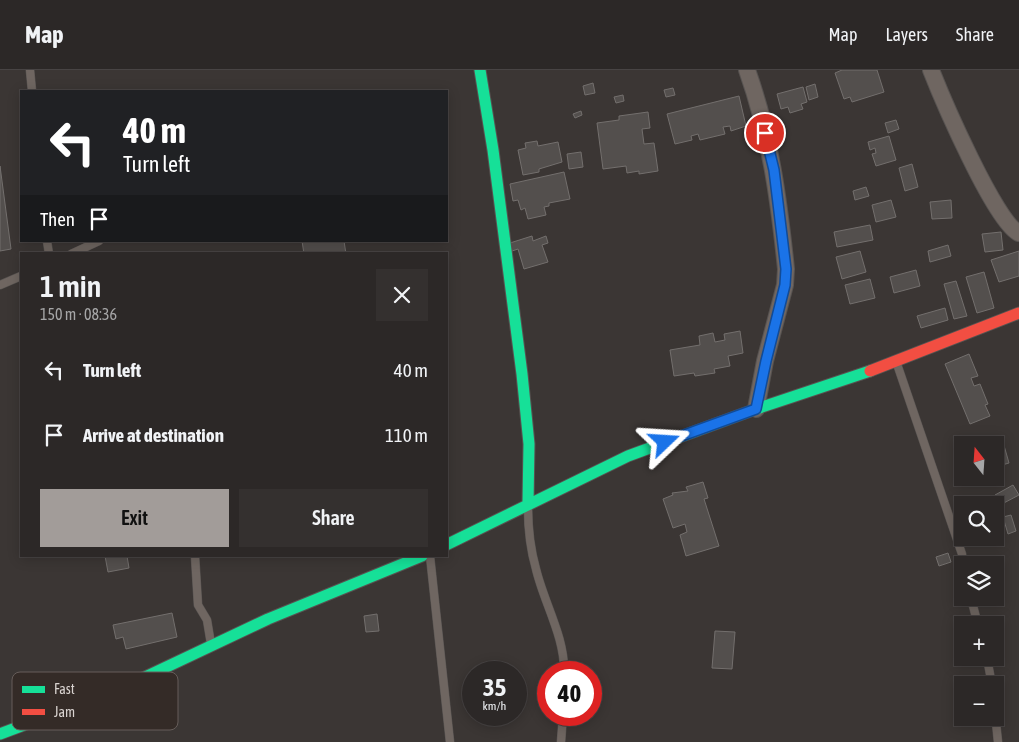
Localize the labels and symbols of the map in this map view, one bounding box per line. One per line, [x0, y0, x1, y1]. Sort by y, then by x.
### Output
pin [744, 112, 786, 154]
position arrow [638, 415, 690, 467]
north arrow [954, 436, 1004, 486]
speed limit sign: 40 [537, 661, 602, 726]
legend [12, 672, 178, 730]
text: Fast [54, 681, 75, 697]
text: Jam [54, 704, 75, 720]

